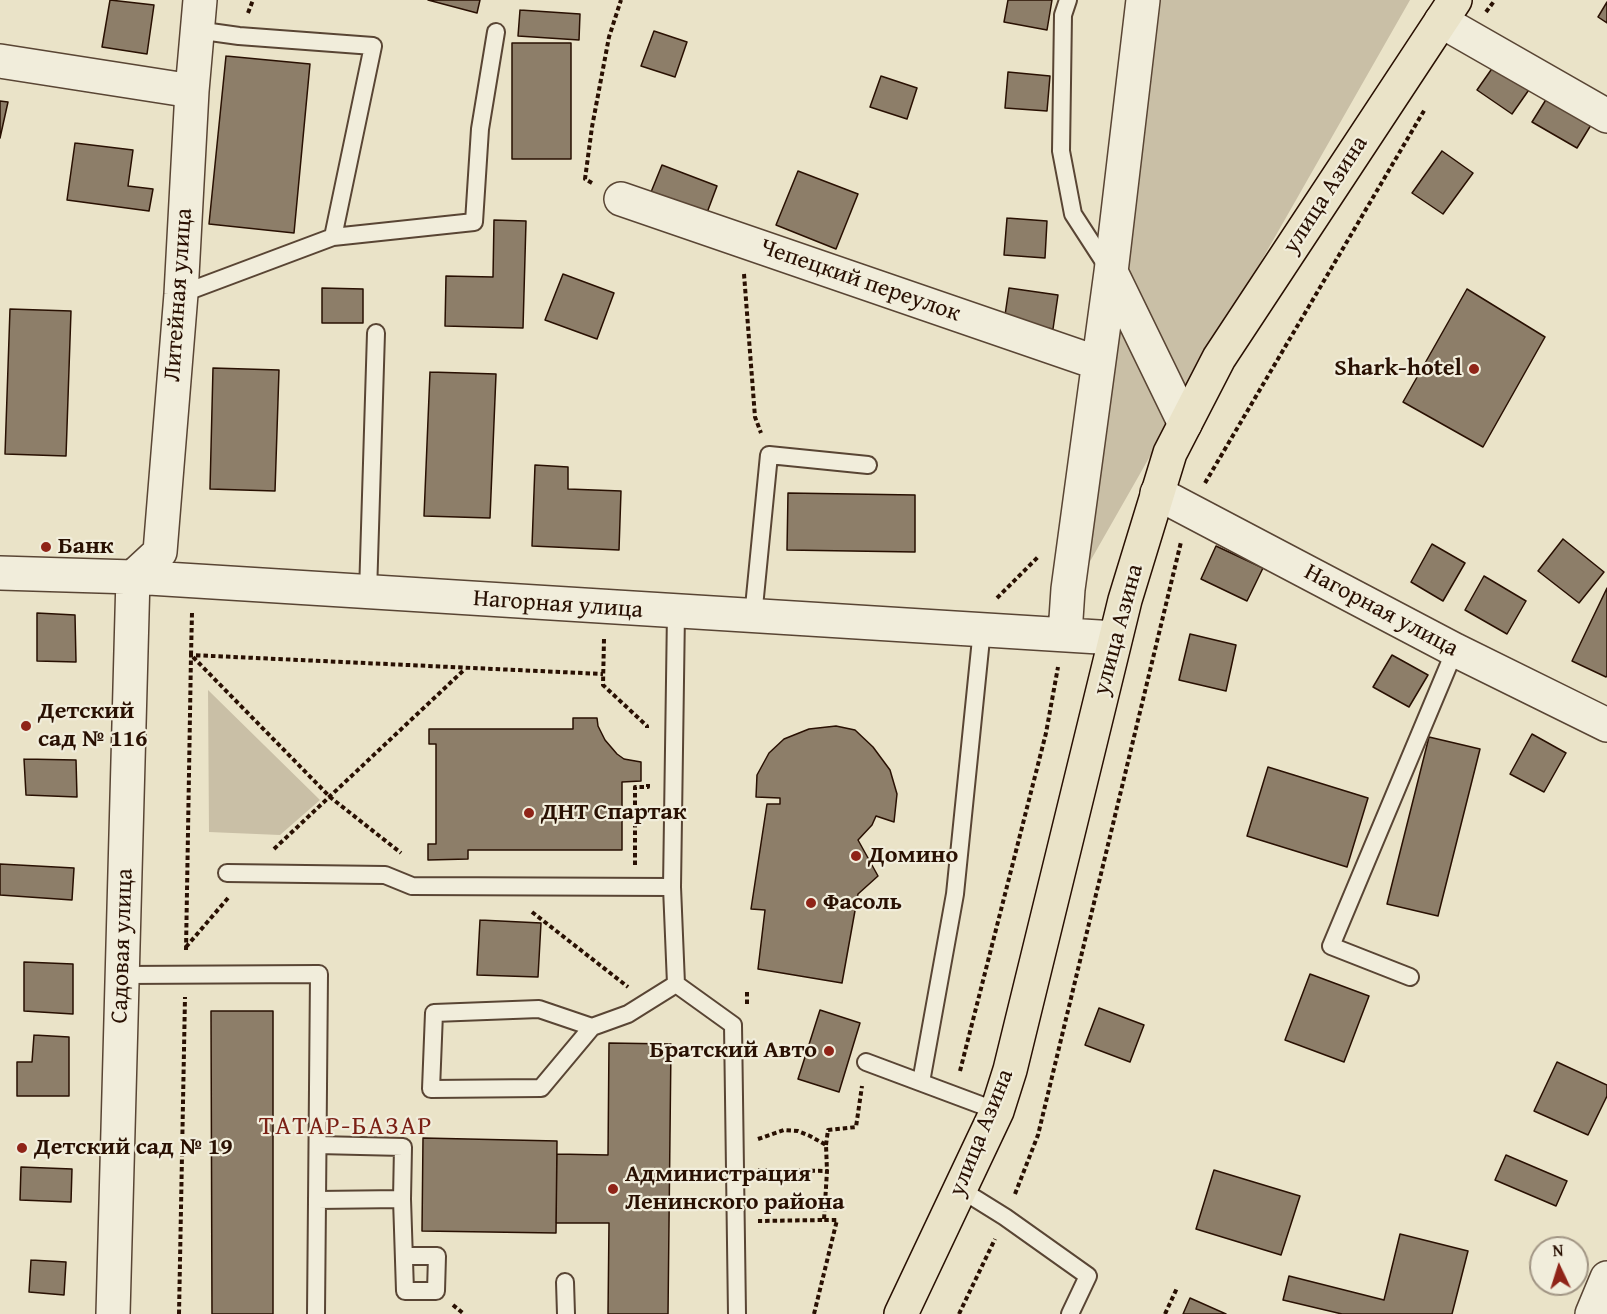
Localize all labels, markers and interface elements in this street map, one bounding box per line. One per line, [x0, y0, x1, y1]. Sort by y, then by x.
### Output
street label: улица Азина [1277, 131, 1375, 259]
street label: Литейная улица [159, 207, 199, 383]
street label: Чепецкий переулок [756, 233, 964, 329]
place label: Shark-hotel [1334, 355, 1462, 383]
marker: Shark-hotel [1467, 362, 1481, 376]
place label: Банк [58, 533, 114, 561]
marker: Банк [39, 540, 53, 554]
street label: Нагорная улица [1299, 558, 1463, 664]
street label: улица Азина [1088, 561, 1150, 699]
street label: Нагорная улица [472, 585, 644, 625]
place label: Детский сад № 116 [38, 698, 148, 754]
marker: Детский сад № 116 [19, 719, 33, 733]
place label: ДНТ Спартак [541, 799, 687, 827]
marker: ДНТ Спартак [522, 806, 536, 820]
place label: Домино [868, 842, 958, 870]
marker: Домино [849, 849, 863, 863]
street label: Садовая улица [106, 868, 140, 1024]
place label: Фасоль [823, 889, 902, 917]
marker: Фасоль [804, 896, 818, 910]
place label: Братский Авто [650, 1037, 817, 1065]
marker: Братский Авто [822, 1044, 836, 1058]
street label: улица Азина [943, 1065, 1021, 1201]
district label: ТАТАР-БАЗАР [259, 1111, 433, 1143]
place label: Детский сад № 19 [34, 1134, 233, 1162]
marker: Детский сад № 19 [15, 1141, 29, 1155]
place label: Администрация Ленинского района [625, 1161, 845, 1217]
marker: Администрация Ленинского района [606, 1182, 620, 1196]
north arrow [1529, 1236, 1589, 1296]
text: N [1552, 1238, 1564, 1262]

